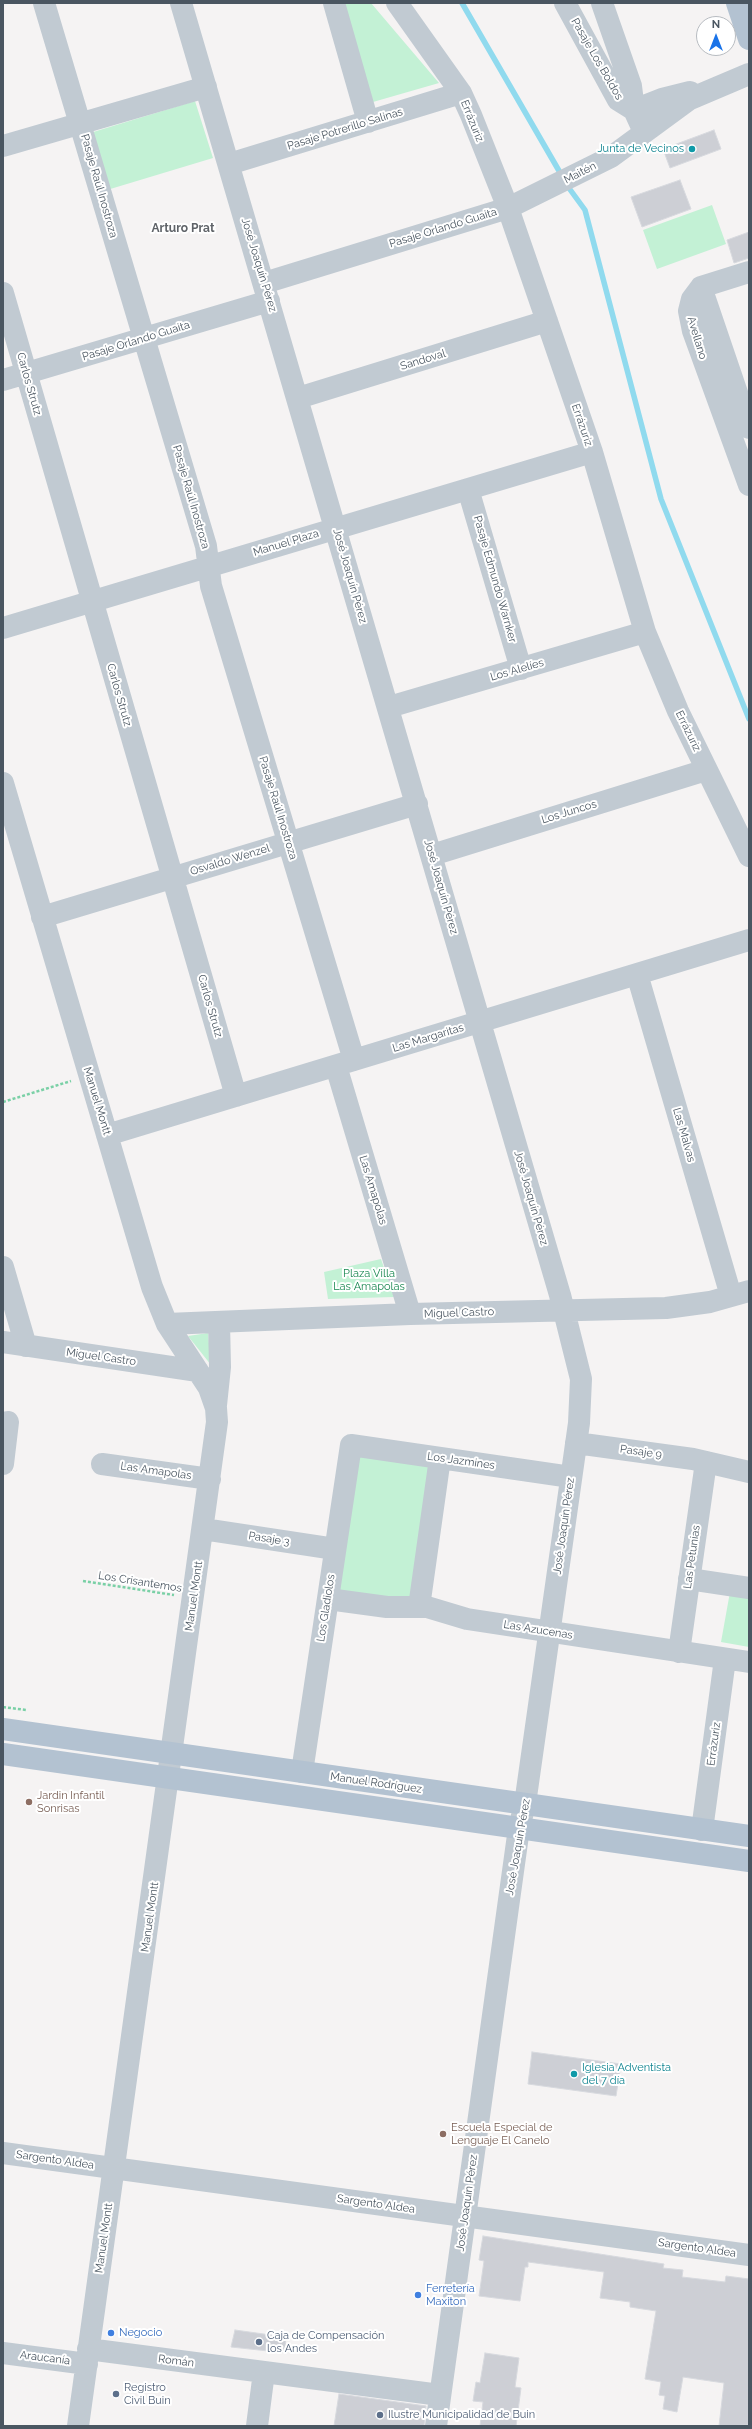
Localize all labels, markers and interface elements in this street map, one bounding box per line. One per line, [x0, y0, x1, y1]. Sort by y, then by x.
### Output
street label: Pasaje Los Boldos [568, 16, 626, 102]
north arrow [696, 16, 736, 56]
text: N [712, 18, 720, 31]
street label: Errázuriz [458, 98, 486, 144]
street label: Pasaje Potrerillo Salinas [286, 105, 404, 153]
street label: Pasaje Raúl Inostroza [78, 133, 120, 239]
place label: Junta de Vecinos [597, 142, 684, 156]
marker: Junta de Vecinos [687, 144, 697, 154]
street label: Maitén [562, 159, 598, 187]
street label: Pasaje Orlando Guaita [388, 205, 498, 251]
street label: José Joaquín Pérez [238, 216, 280, 314]
district label: Arturo Prat [152, 221, 214, 235]
street label: Avellano [684, 315, 710, 361]
street label: Pasaje Orlando Guaita [81, 318, 191, 364]
street label: Sandoval [399, 347, 447, 373]
street label: Carlos Strutz [14, 351, 44, 417]
street label: Errázuriz [569, 402, 595, 448]
street label: Pasaje Raúl Inostroza [170, 444, 212, 550]
street label: Pasaje Edmundo Warnker [471, 514, 519, 644]
street label: Manuel Plaza [252, 527, 320, 559]
street label: José Joaquín Pérez [330, 527, 370, 625]
street label: Los Alelíes [489, 656, 545, 684]
street label: Carlos Strutz [104, 662, 134, 728]
street label: Errázuriz [672, 708, 704, 754]
street label: Pasaje Raúl Inostroza [256, 755, 300, 861]
street label: Los Juncos [540, 797, 598, 827]
street label: José Joaquín Pérez [421, 838, 461, 936]
street label: Osvaldo Wenzel [189, 842, 271, 878]
street label: Carlos Strutz [195, 973, 225, 1039]
street label: Las Margaritas [391, 1021, 465, 1055]
street label: Manuel Montt [80, 1065, 114, 1137]
street label: Las Malvas [670, 1106, 698, 1164]
street label: José Joaquín Pérez [511, 1149, 551, 1247]
street label: Las Amapolas [356, 1154, 390, 1226]
park label: Plaza Villa Las Amapolas [333, 1267, 405, 1293]
street label: Miguel Castro [424, 1305, 494, 1321]
street label: Miguel Castro [65, 1346, 137, 1368]
street label: Pasaje 9 [619, 1443, 663, 1461]
street label: Los Jazmines [426, 1450, 496, 1472]
street label: Las Amapolas [120, 1459, 192, 1483]
street label: José Joaquín Pérez [551, 1477, 577, 1575]
street label: Las Petunias [681, 1524, 703, 1590]
street label: Pasaje 3 [247, 1529, 291, 1549]
street label: Manuel Montt [183, 1560, 205, 1632]
street label: Los Crisantemos [97, 1569, 183, 1595]
street label: Los Gladiolos [314, 1573, 338, 1643]
street label: Las Azucenas [502, 1618, 574, 1642]
street label: Errázuriz [704, 1721, 724, 1767]
street label: Manuel Rodríguez [329, 1770, 423, 1796]
place label: Jardin Infantil Sonrisas [37, 1789, 104, 1815]
marker: Jardin Infantil Sonrisas [24, 1797, 34, 1807]
street label: José Joaquín Pérez [503, 1798, 533, 1896]
street label: Manuel Montt [139, 1881, 161, 1953]
place label: Iglesia Adventista del 7 día [582, 2061, 671, 2087]
marker: Iglesia Adventista del 7 día [569, 2069, 579, 2079]
place label: Escuela Especial de Lenguaje El Canelo [451, 2121, 553, 2147]
marker: Escuela Especial de Lenguaje El Canelo [438, 2129, 448, 2139]
street label: Sargento Aldea [15, 2148, 95, 2172]
street label: José Joaquín Pérez [454, 2154, 480, 2252]
street label: Sargento Aldea [336, 2192, 416, 2216]
street label: Manuel Montt [93, 2202, 115, 2274]
street label: Sargento Aldea [657, 2236, 737, 2260]
place label: Ferretería Maxiton [426, 2282, 475, 2308]
marker: Ferretería Maxiton [413, 2290, 423, 2300]
place label: Negocio [119, 2326, 162, 2340]
marker: Negocio [106, 2328, 116, 2338]
place label: Caja de Compensación los Andes [267, 2329, 384, 2355]
marker: Caja de Compensación los Andes [254, 2337, 264, 2347]
street label: Araucanía [19, 2348, 71, 2368]
street label: Román [157, 2352, 195, 2370]
place label: Registro Civil Buin [124, 2381, 171, 2407]
marker: Registro Civil Buin [111, 2389, 121, 2399]
place label: Ilustre Municipalidad de Buin [388, 2408, 535, 2422]
marker: Ilustre Municipalidad de Buin [375, 2410, 385, 2420]

